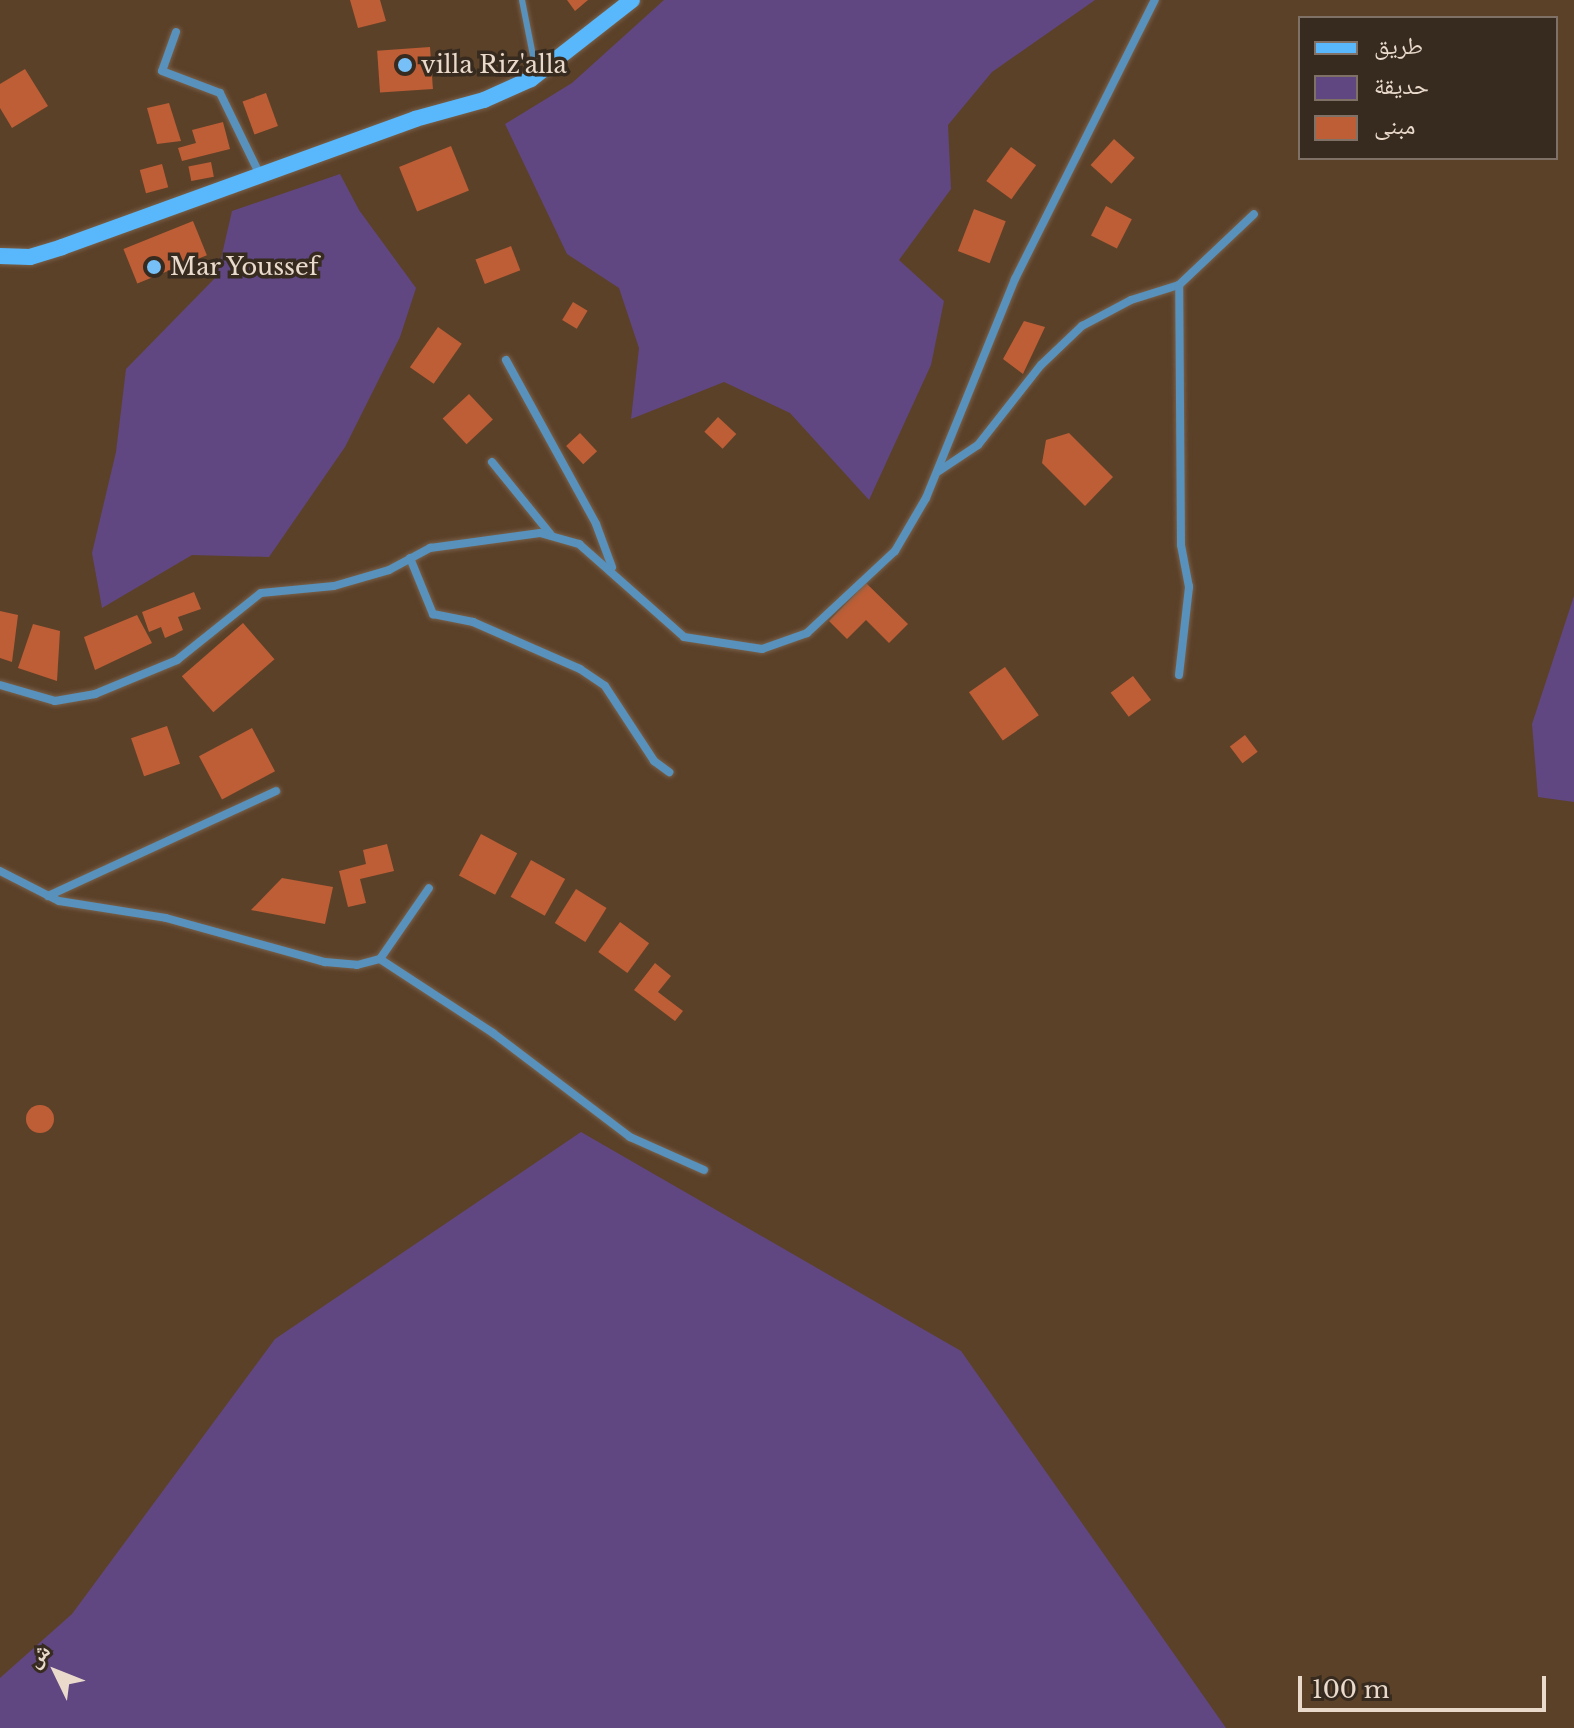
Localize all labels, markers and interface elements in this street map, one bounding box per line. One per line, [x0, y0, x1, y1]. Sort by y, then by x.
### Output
legend [1298, 16, 1558, 160]
text: طريق [1374, 31, 1423, 60]
place label: villa Riz'alla [421, 51, 567, 79]
marker: villa Riz'alla [396, 56, 414, 74]
text: حديقة [1374, 71, 1429, 100]
text: مبنى [1374, 111, 1415, 140]
place label: Mar Youssef [170, 253, 320, 281]
marker: Mar Youssef [145, 258, 163, 276]
north arrow [16, 1632, 96, 1712]
text: ش [20, 1638, 56, 1673]
scale bar [1302, 1660, 1550, 1710]
text: 100 m [1312, 1675, 1390, 1704]

